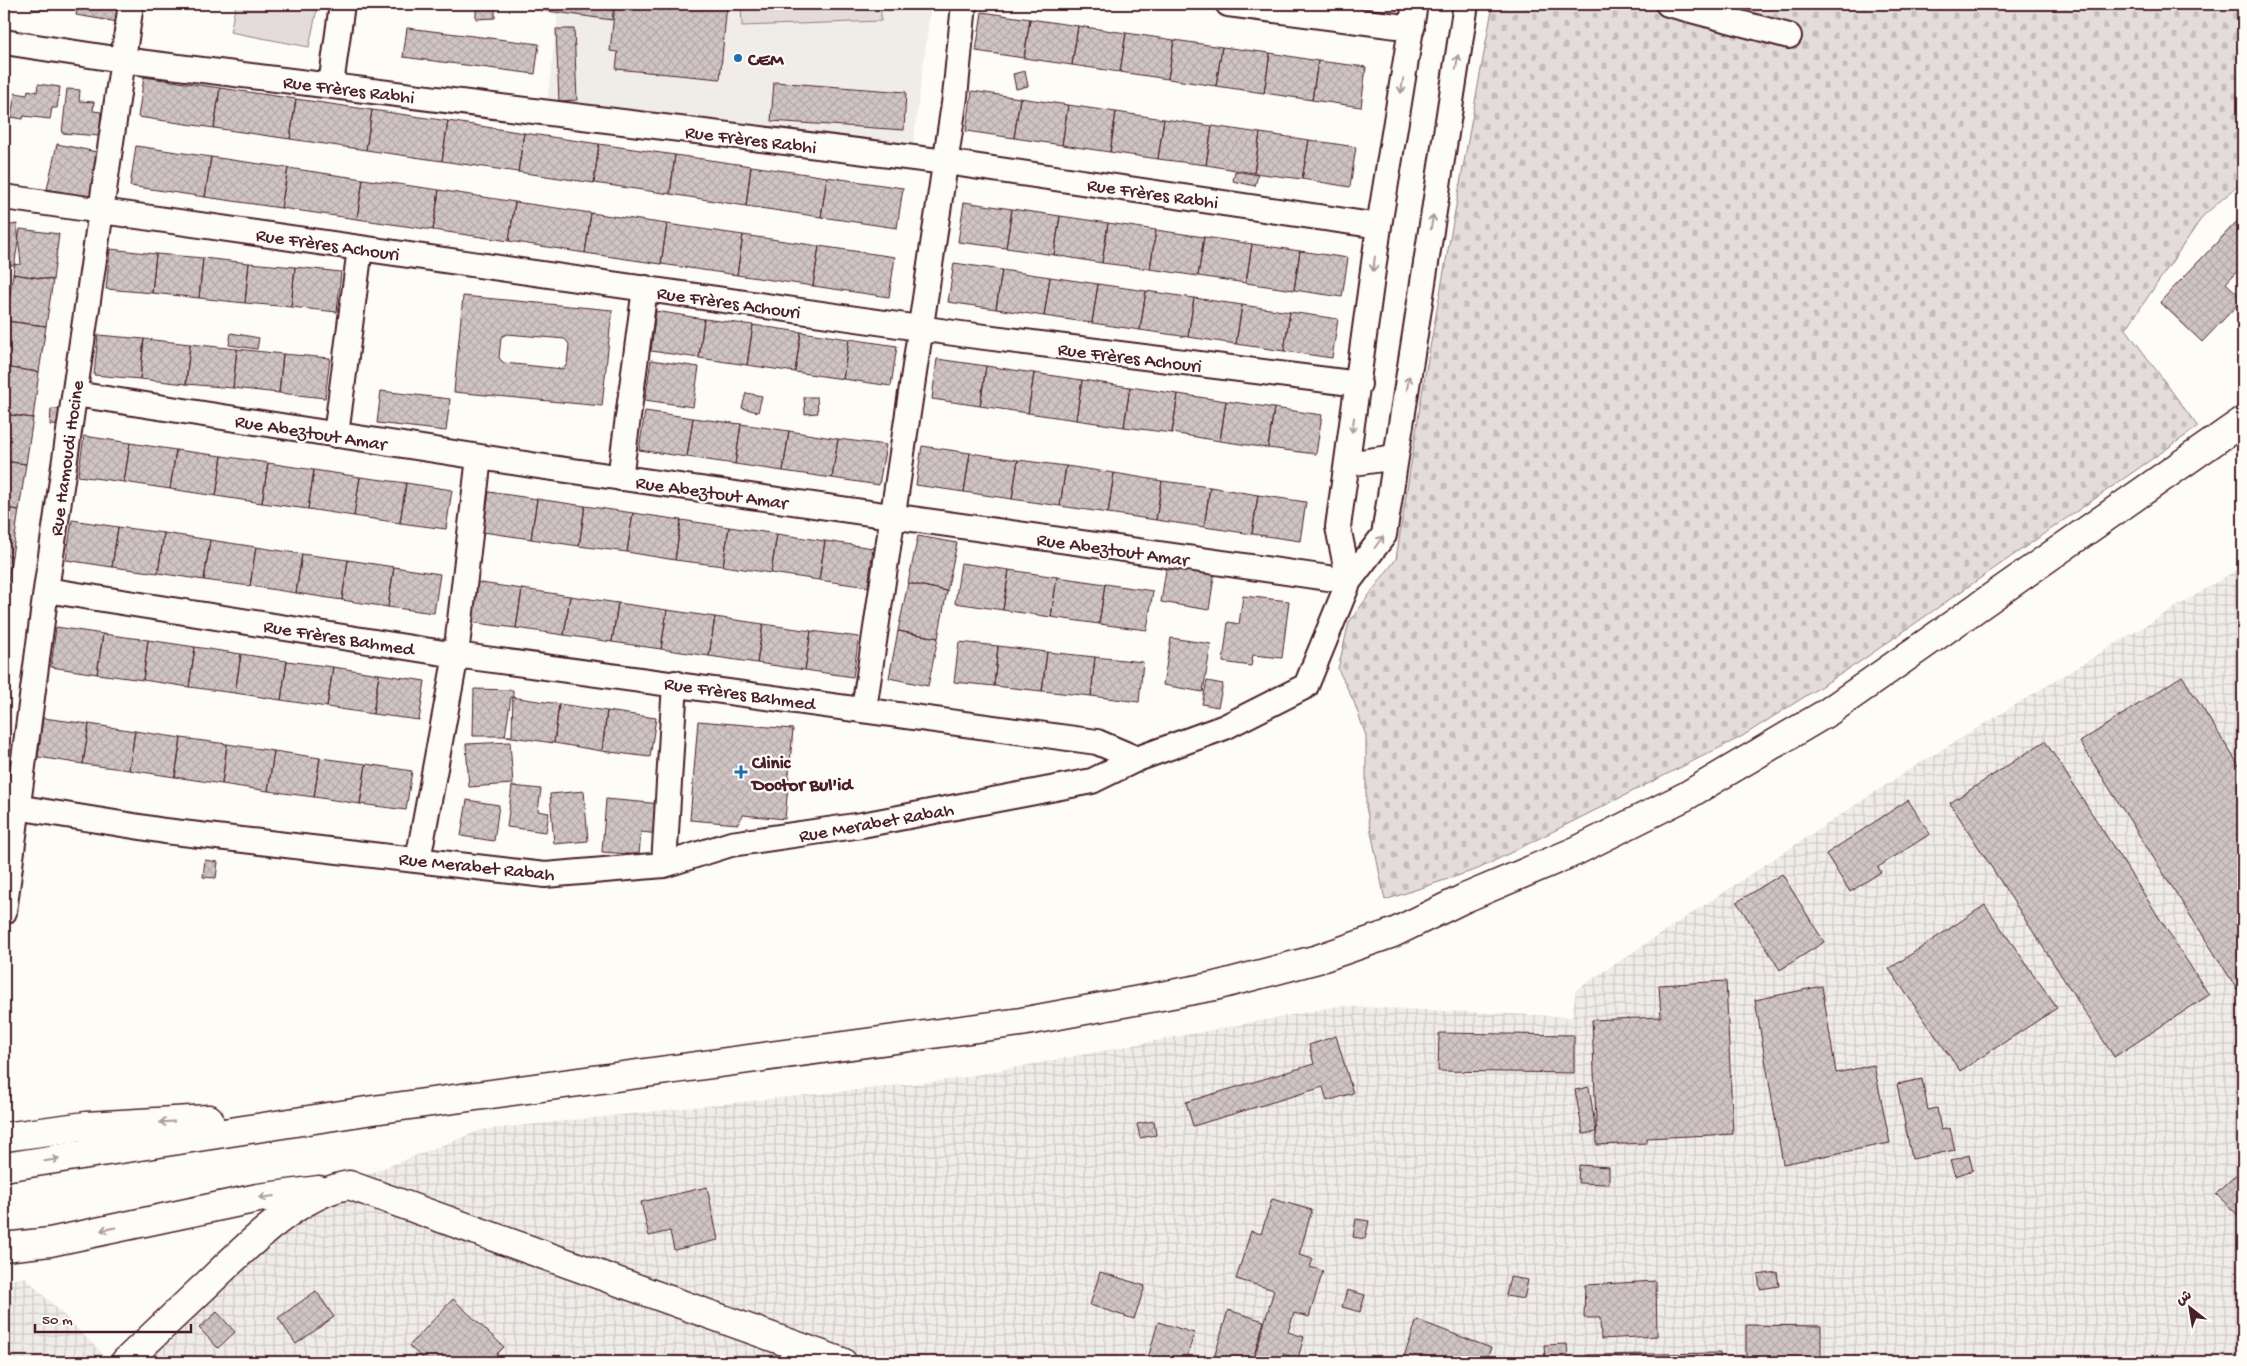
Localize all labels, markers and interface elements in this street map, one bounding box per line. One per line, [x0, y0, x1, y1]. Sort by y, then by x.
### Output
place label: CEM [747, 50, 784, 73]
marker: CEM [732, 52, 744, 64]
one-way arrow [1453, 54, 1463, 70]
street label: Rue Frères Rabhi [282, 72, 416, 111]
one-way arrow [1397, 78, 1407, 94]
street label: Rue Frères Rabhi [684, 122, 818, 161]
street label: Rue Frères Rabhi [1085, 175, 1220, 216]
one-way arrow [1428, 215, 1438, 231]
street label: Rue Frères Achouri [254, 225, 401, 268]
one-way arrow [1369, 256, 1379, 272]
street label: Rue Frères Achouri [655, 283, 802, 326]
street label: Rue Frères Achouri [1056, 339, 1203, 380]
one-way arrow [1403, 375, 1413, 391]
street label: Rue Hamoudi Hocine [46, 379, 91, 538]
street label: Rue Abeztout Amar [233, 411, 390, 458]
one-way arrow [1347, 417, 1357, 433]
street label: Rue Abeztout Amar [634, 472, 791, 517]
street label: Rue Abeztout Amar [1035, 529, 1192, 574]
one-way arrow [1374, 535, 1384, 549]
street label: Rue Frères Bahmed [261, 616, 417, 663]
street label: Rue Frères Bahmed [662, 673, 818, 718]
place label: Clinic Doctor Bul'id [750, 753, 854, 798]
marker: Clinic Doctor Bul'id [734, 765, 748, 779]
street label: Rue Merabet Rabah [797, 800, 956, 849]
street label: Rue Merabet Rabah [397, 849, 556, 888]
one-way arrow [159, 1117, 175, 1126]
one-way arrow [44, 1154, 60, 1164]
one-way arrow [260, 1192, 276, 1202]
one-way arrow [101, 1225, 117, 1235]
north arrow [2164, 1284, 2214, 1334]
text: ش [2174, 1288, 2196, 1310]
scale bar [35, 1301, 191, 1333]
text: 50 m [42, 1312, 73, 1330]

